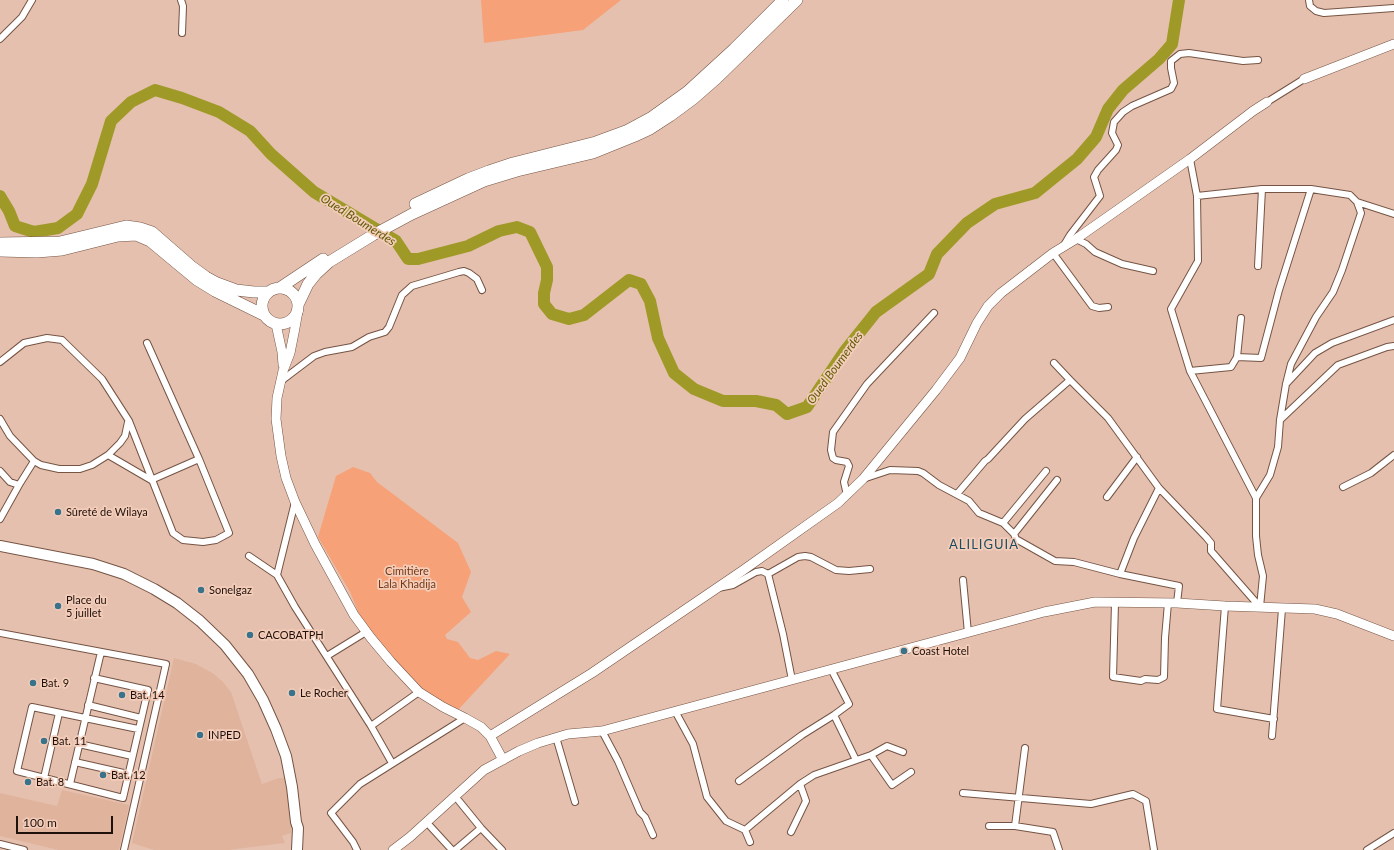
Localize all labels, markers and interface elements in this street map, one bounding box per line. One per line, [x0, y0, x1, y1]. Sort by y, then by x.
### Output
water label: Oued Boumerdes [318, 191, 398, 249]
water label: Oued Boumerdes [804, 329, 866, 407]
place label: Sûreté de Wilaya [66, 505, 148, 519]
marker: Sûreté de Wilaya [53, 507, 63, 517]
district label: ALILIGUIA [949, 537, 1019, 553]
park label: Cimitière Lala Khadija [378, 564, 436, 590]
place label: Sonelgaz [209, 583, 252, 597]
marker: Sonelgaz [196, 585, 206, 595]
place label: Place du 5 juillet [66, 593, 107, 619]
marker: Place du 5 juillet [53, 601, 63, 611]
place label: CACOBATPH [258, 628, 324, 642]
marker: CACOBATPH [245, 630, 255, 640]
place label: Coast Hotel [912, 644, 969, 658]
marker: Coast Hotel [899, 646, 909, 656]
place label: Bat. 9 [41, 676, 69, 690]
marker: Bat. 9 [28, 678, 38, 688]
place label: Le Rocher [300, 686, 348, 700]
place label: Bat. 14 [130, 688, 165, 702]
marker: Le Rocher [287, 688, 297, 698]
marker: Bat. 14 [117, 690, 127, 700]
place label: INPED [208, 728, 241, 742]
marker: INPED [195, 730, 205, 740]
place label: Bat. 11 [52, 734, 87, 748]
marker: Bat. 11 [39, 736, 49, 746]
place label: Bat. 12 [111, 768, 146, 782]
marker: Bat. 12 [98, 770, 108, 780]
place label: Bat. 8 [36, 775, 64, 789]
marker: Bat. 8 [23, 777, 33, 787]
scale bar [18, 808, 115, 834]
text: 100 m [23, 815, 57, 830]

